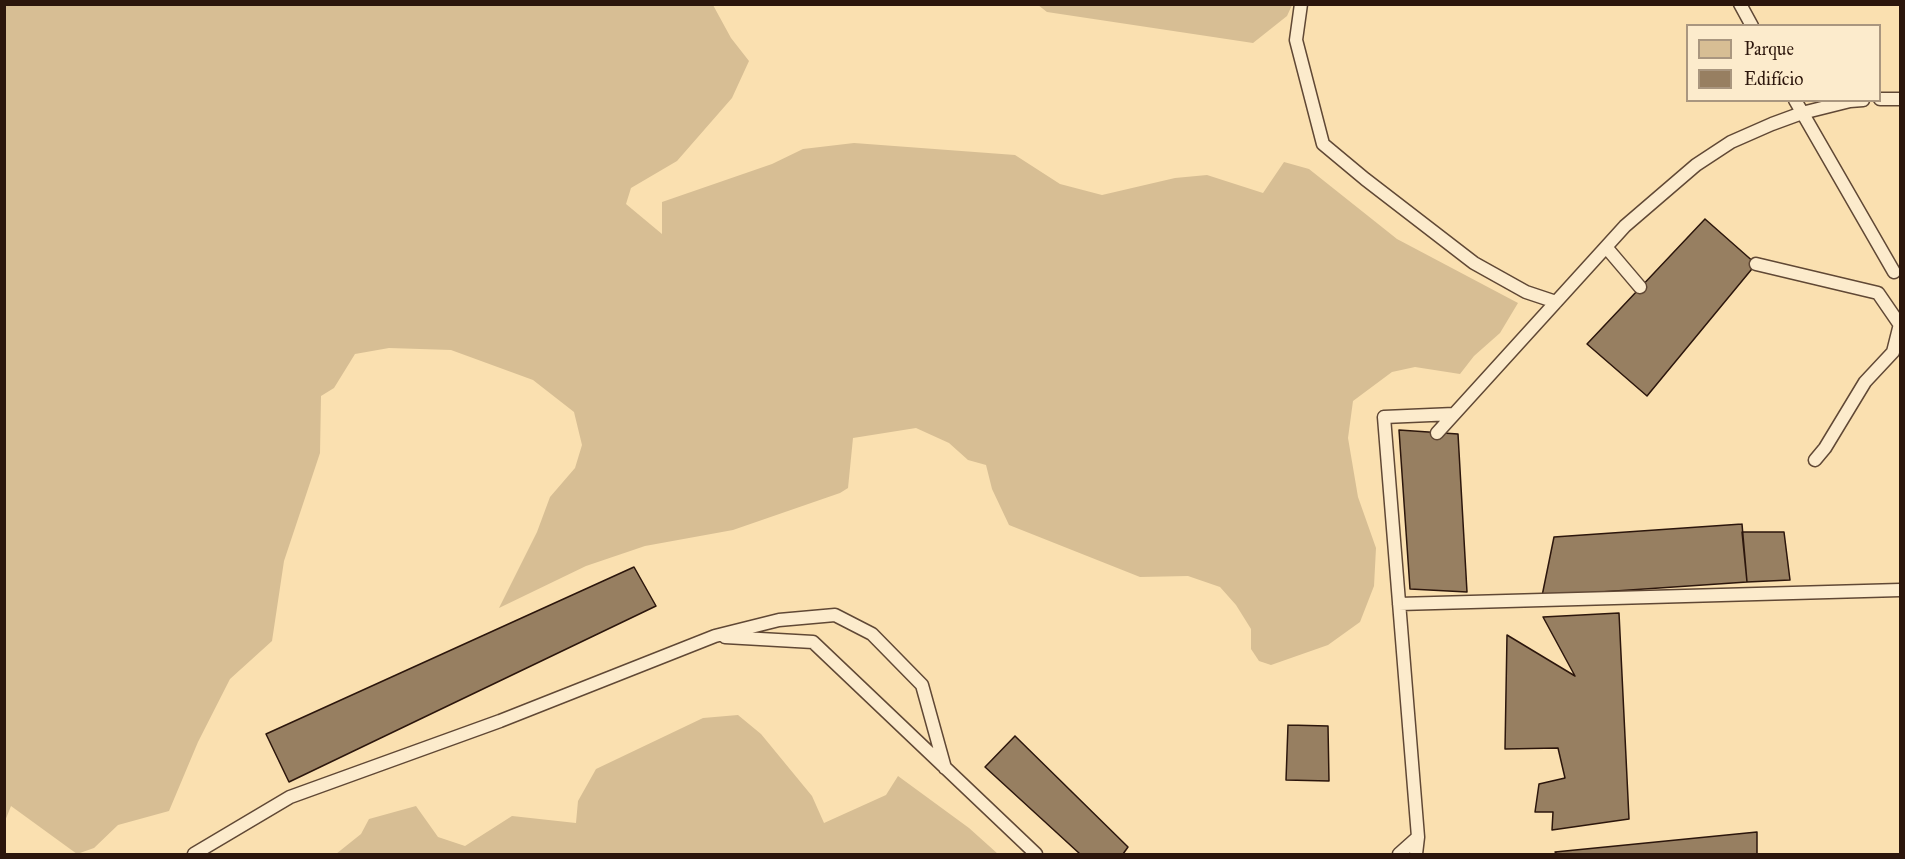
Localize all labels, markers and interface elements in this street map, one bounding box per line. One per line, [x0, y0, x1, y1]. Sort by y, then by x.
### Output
legend [1686, 24, 1881, 102]
text: Parque [1744, 38, 1794, 60]
text: Edifício [1744, 68, 1803, 90]

